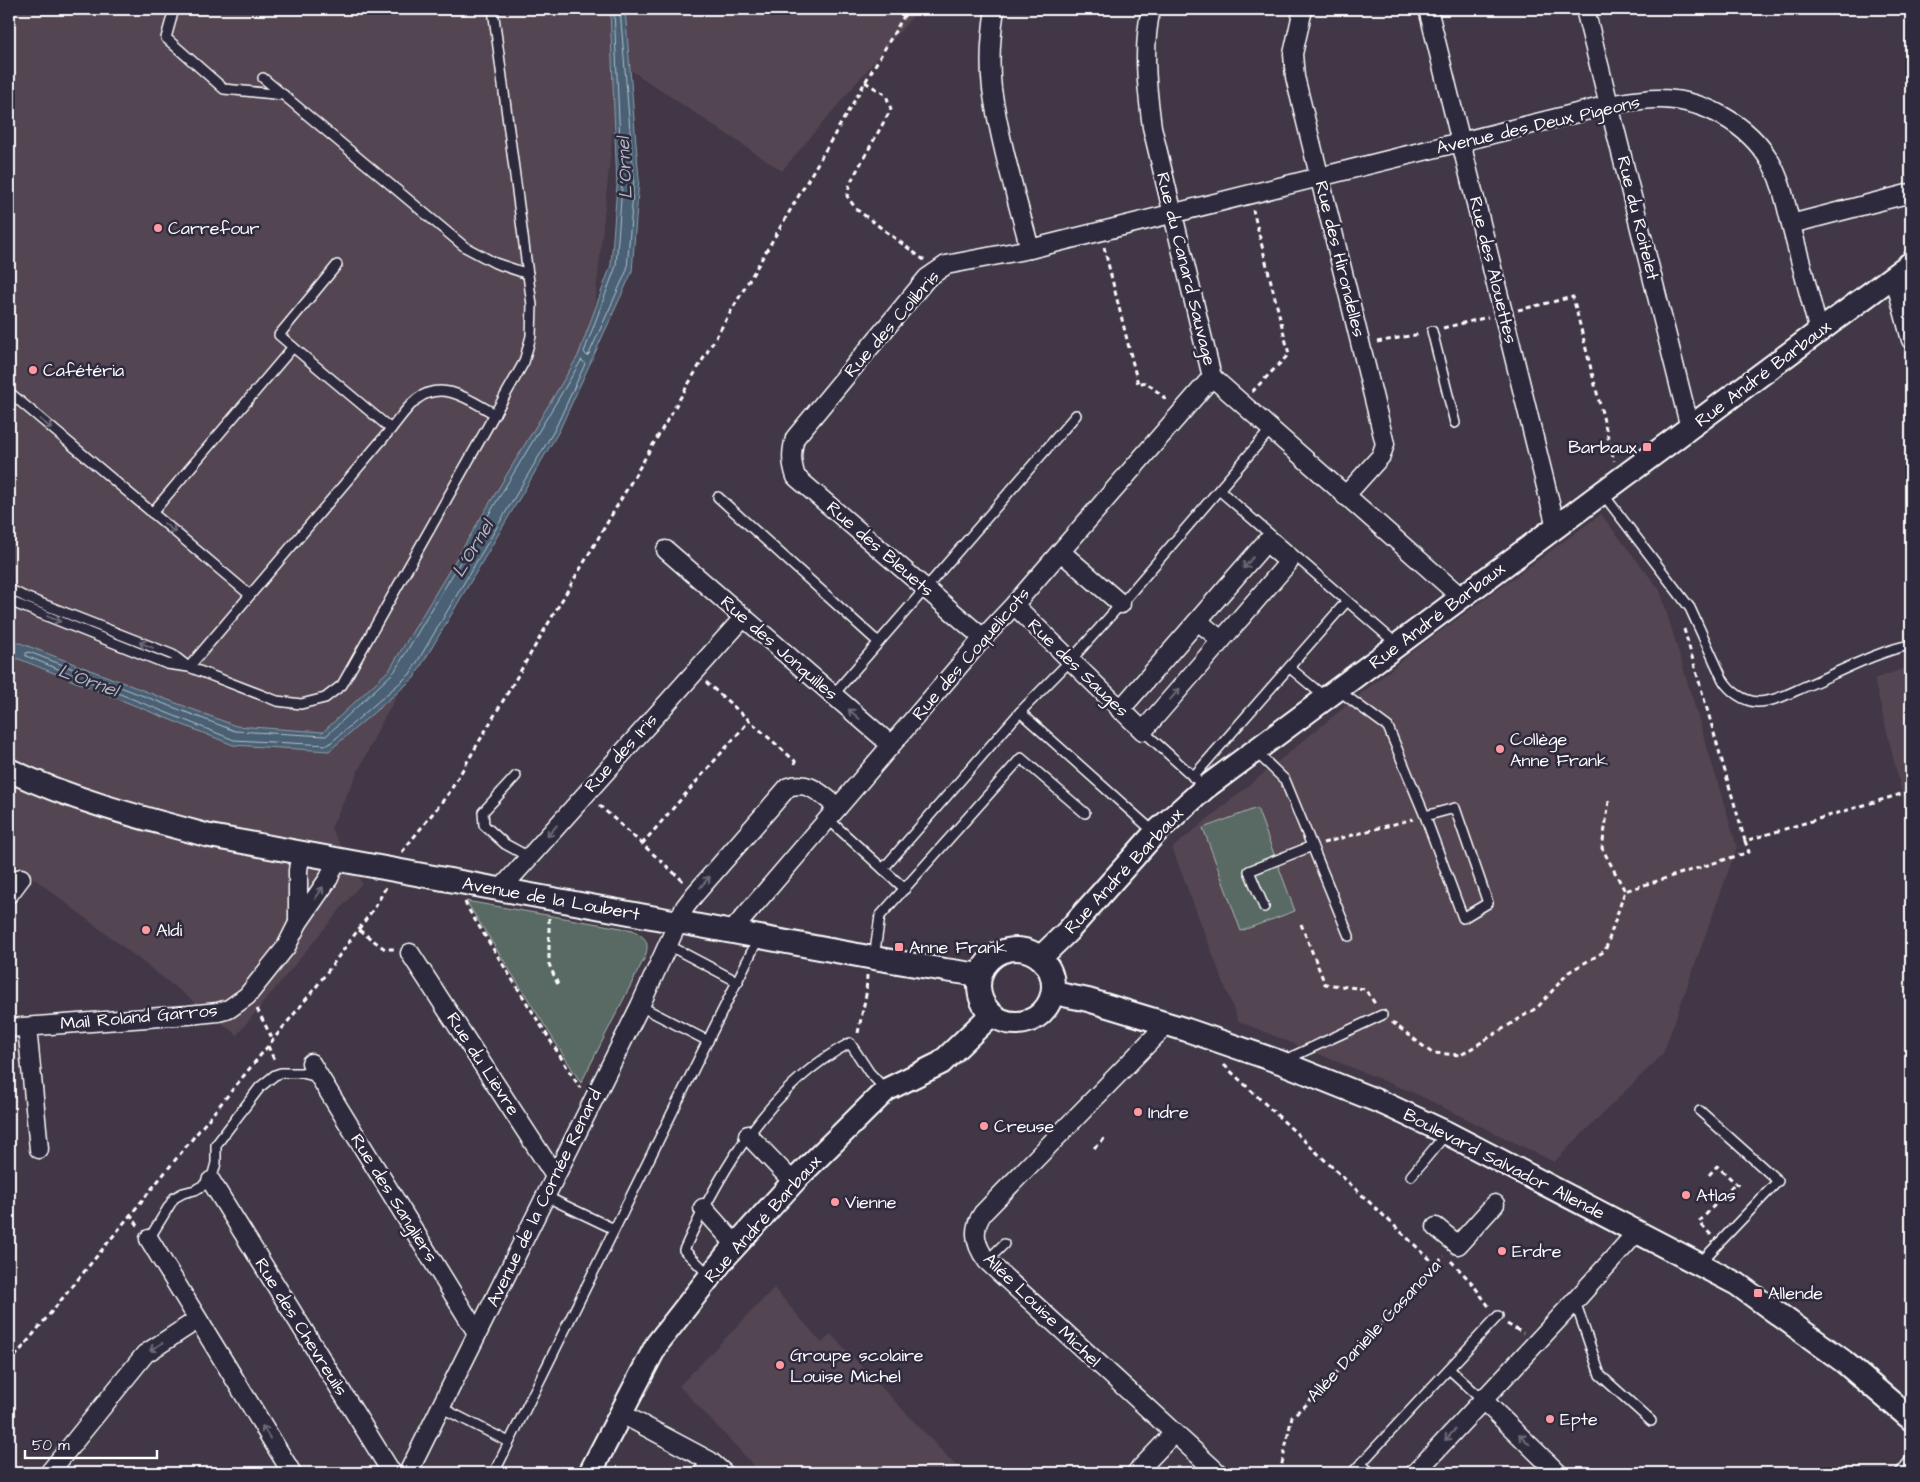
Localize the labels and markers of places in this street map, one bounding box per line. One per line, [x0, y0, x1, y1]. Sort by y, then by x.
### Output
place label: Carrefour [168, 216, 259, 241]
marker: Carrefour [152, 222, 164, 234]
place label: Cafétéria [43, 358, 124, 383]
marker: Cafétéria [27, 364, 39, 376]
place label: Barbaux [1568, 435, 1638, 460]
marker: Barbaux [1641, 441, 1653, 453]
place label: Collège Anne Frank [1510, 727, 1608, 773]
marker: Collège Anne Frank [1494, 743, 1506, 755]
place label: Aldi [156, 918, 183, 943]
marker: Aldi [140, 924, 152, 936]
place label: Anne Frank [909, 935, 1007, 960]
marker: Anne Frank [893, 941, 905, 953]
place label: Indre [1148, 1100, 1189, 1125]
marker: Indre [1132, 1106, 1144, 1118]
place label: Creuse [994, 1114, 1055, 1139]
marker: Creuse [978, 1120, 990, 1132]
place label: Atlas [1696, 1183, 1736, 1208]
marker: Atlas [1680, 1189, 1692, 1201]
place label: Vienne [845, 1190, 897, 1215]
marker: Vienne [829, 1196, 841, 1208]
place label: Erdre [1512, 1239, 1562, 1264]
marker: Erdre [1496, 1245, 1508, 1257]
place label: Allende [1768, 1281, 1823, 1306]
marker: Allende [1752, 1287, 1764, 1299]
place label: Groupe scolaire Louise Michel [790, 1343, 924, 1389]
marker: Groupe scolaire Louise Michel [774, 1359, 786, 1371]
place label: Epte [1560, 1407, 1598, 1432]
marker: Epte [1544, 1413, 1556, 1425]

